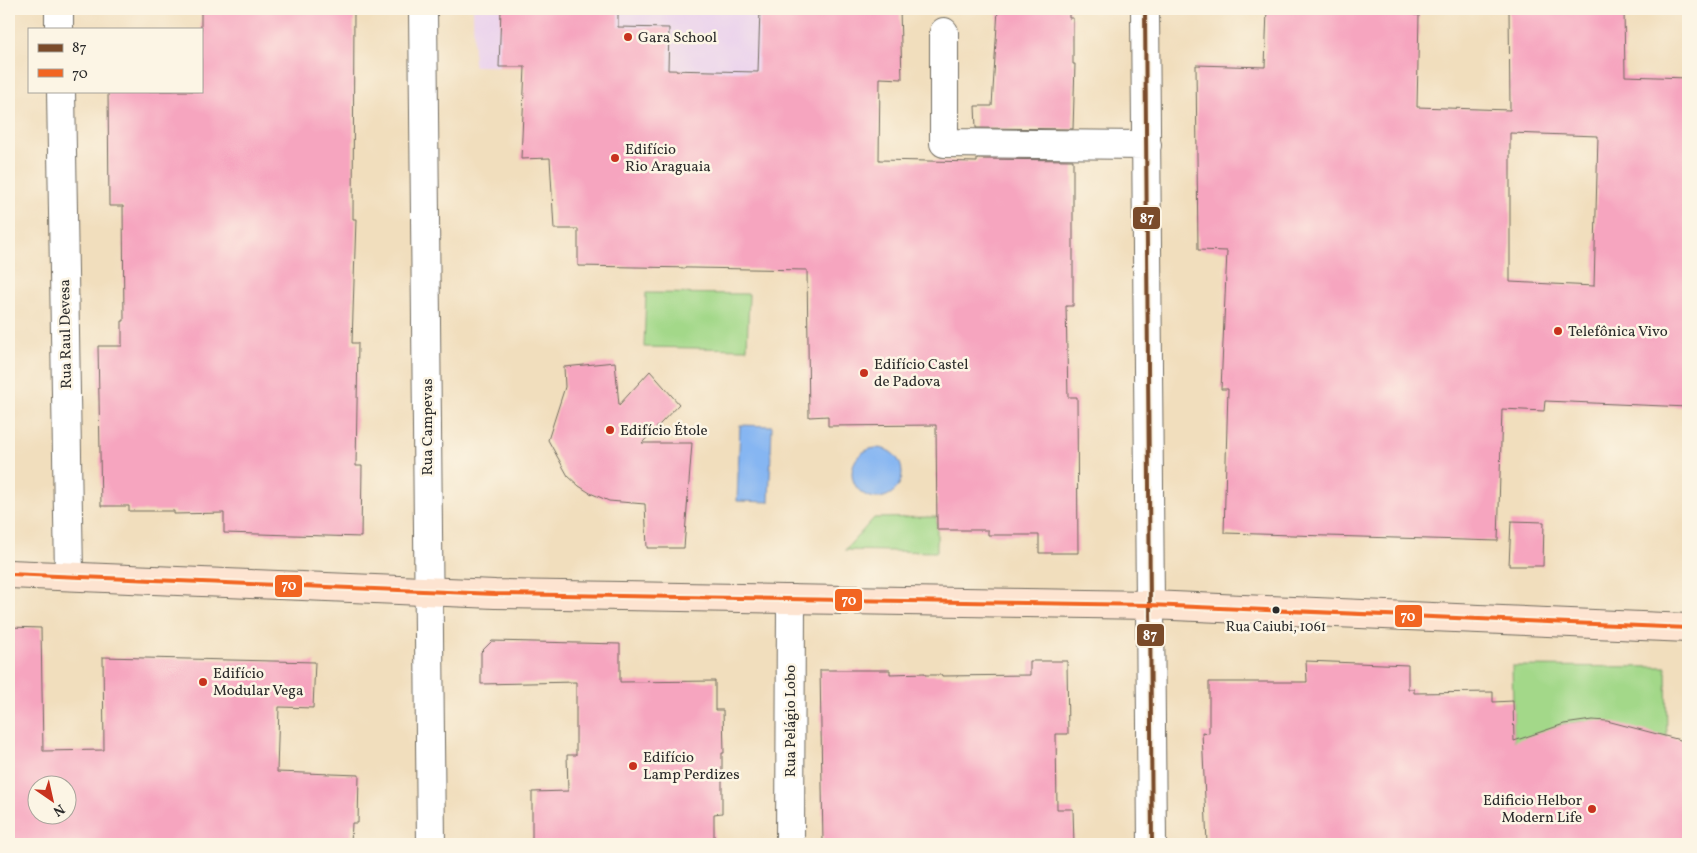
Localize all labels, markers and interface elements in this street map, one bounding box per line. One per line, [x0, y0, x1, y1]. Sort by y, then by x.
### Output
legend [28, 28, 202, 92]
place label: Gara School [638, 28, 717, 49]
marker: Gara School [622, 31, 634, 43]
text: 87 [72, 38, 87, 59]
text: 70 [72, 64, 88, 85]
place label: Edifício Rio Araguaia [625, 140, 711, 178]
marker: Edifício Rio Araguaia [609, 152, 621, 164]
line badge: 87 [1132, 206, 1161, 230]
text: 87 [1140, 210, 1154, 229]
street label: Rua Raul Devesa [55, 279, 78, 389]
place label: Telefônica Vivo [1568, 322, 1668, 343]
marker: Telefônica Vivo [1552, 325, 1564, 337]
place label: Edifício Castel de Padova [874, 355, 969, 393]
marker: Edifício Castel de Padova [858, 367, 870, 379]
street label: Rua Campevas [418, 378, 439, 476]
place label: Edifício Étole [620, 421, 708, 442]
marker: Edifício Étole [604, 424, 616, 436]
line badge: 70 [274, 574, 303, 598]
text: 70 [282, 577, 297, 596]
line badge: 70 [834, 588, 863, 612]
text: 70 [842, 592, 857, 611]
line badge: 70 [1394, 604, 1423, 628]
marker: Rua Caiubi, 1061 [1271, 605, 1281, 615]
text: 70 [1401, 608, 1416, 627]
place label: Rua Caiubi, 1061 [1226, 618, 1326, 637]
line badge: 87 [1136, 623, 1165, 647]
text: 87 [1143, 627, 1157, 646]
place label: Edifício Modular Vega [213, 664, 303, 702]
street label: Rua Pelágio Lobo [781, 665, 802, 777]
marker: Edifício Modular Vega [197, 676, 209, 688]
place label: Edifício Lamp Perdizes [643, 748, 740, 786]
marker: Edifício Lamp Perdizes [627, 760, 639, 772]
north arrow [28, 776, 78, 826]
place label: Edificio Helbor Modern Life [1483, 791, 1582, 829]
text: N [49, 799, 68, 820]
marker: Edificio Helbor Modern Life [1586, 803, 1598, 815]

